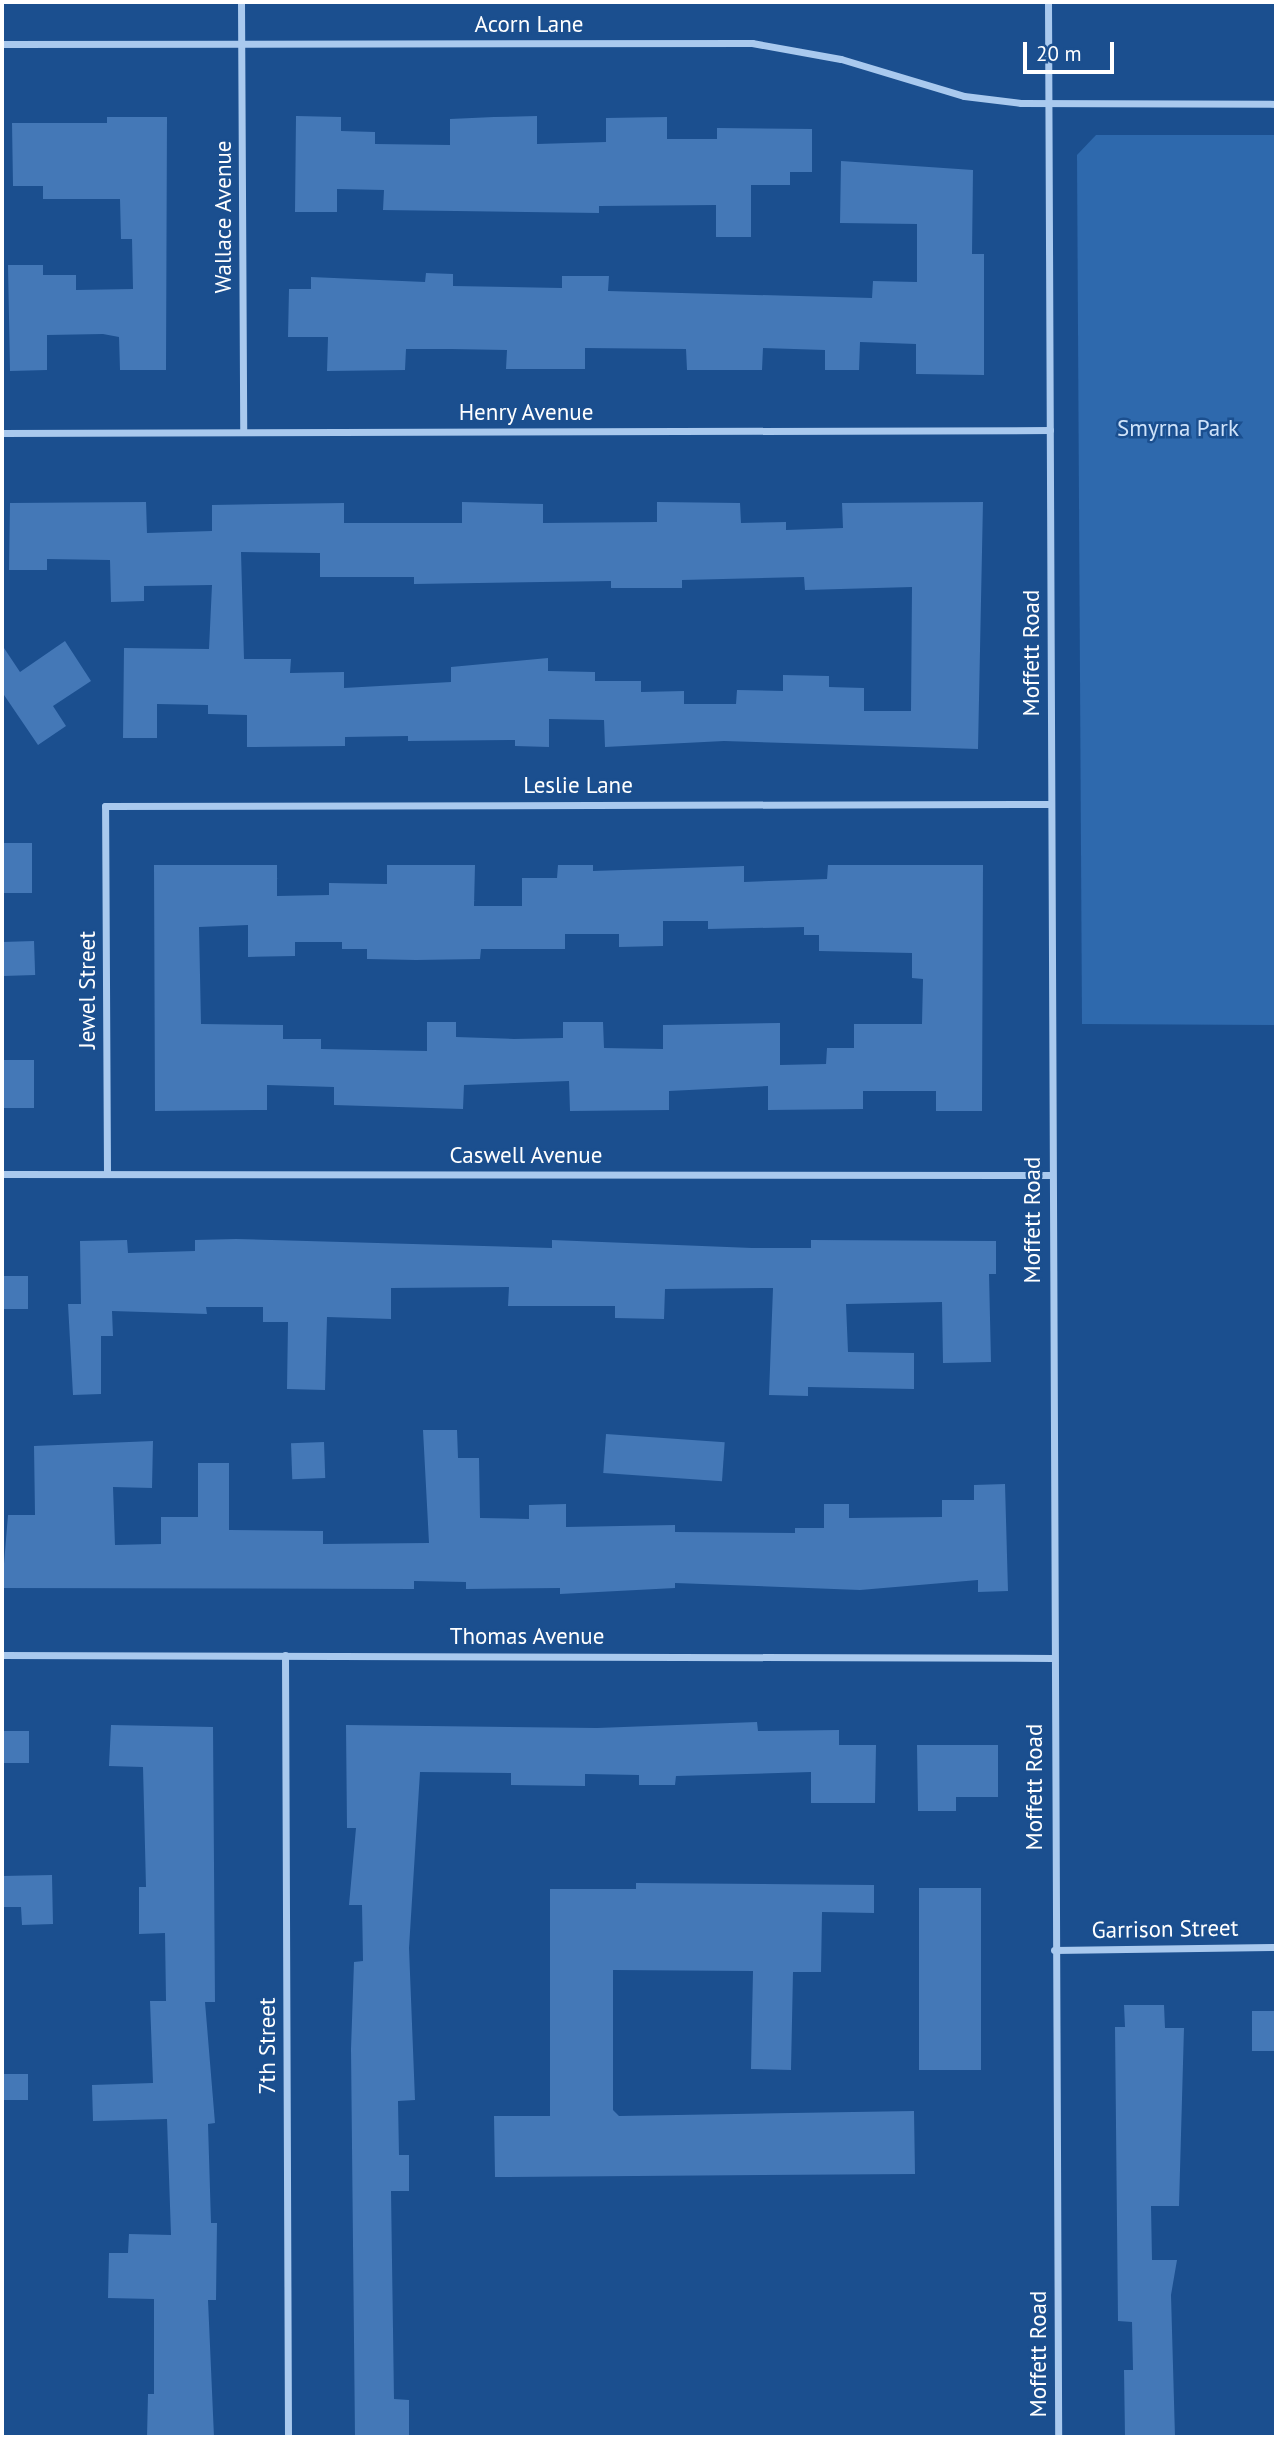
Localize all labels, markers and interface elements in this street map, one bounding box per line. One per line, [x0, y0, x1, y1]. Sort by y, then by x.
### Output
street label: Acorn Lane [475, 10, 583, 38]
scale bar [1026, 28, 1117, 72]
text: 20 m [1036, 40, 1082, 67]
street label: Wallace Avenue [209, 140, 237, 294]
street label: Henry Avenue [458, 398, 594, 426]
park label: Smyrna Park [1117, 414, 1239, 442]
street label: Moffett Road [1017, 590, 1045, 716]
street label: Leslie Lane [523, 771, 633, 799]
street label: Jewel Street [73, 931, 101, 1049]
street label: Caswell Avenue [449, 1141, 603, 1169]
street label: Moffett Road [1018, 1157, 1046, 1283]
street label: Thomas Avenue [449, 1622, 605, 1650]
street label: Moffett Road [1020, 1724, 1048, 1850]
street label: Garrison Street [1091, 1914, 1239, 1944]
street label: 7th Street [253, 1997, 281, 2095]
street label: Moffett Road [1024, 2291, 1052, 2417]

